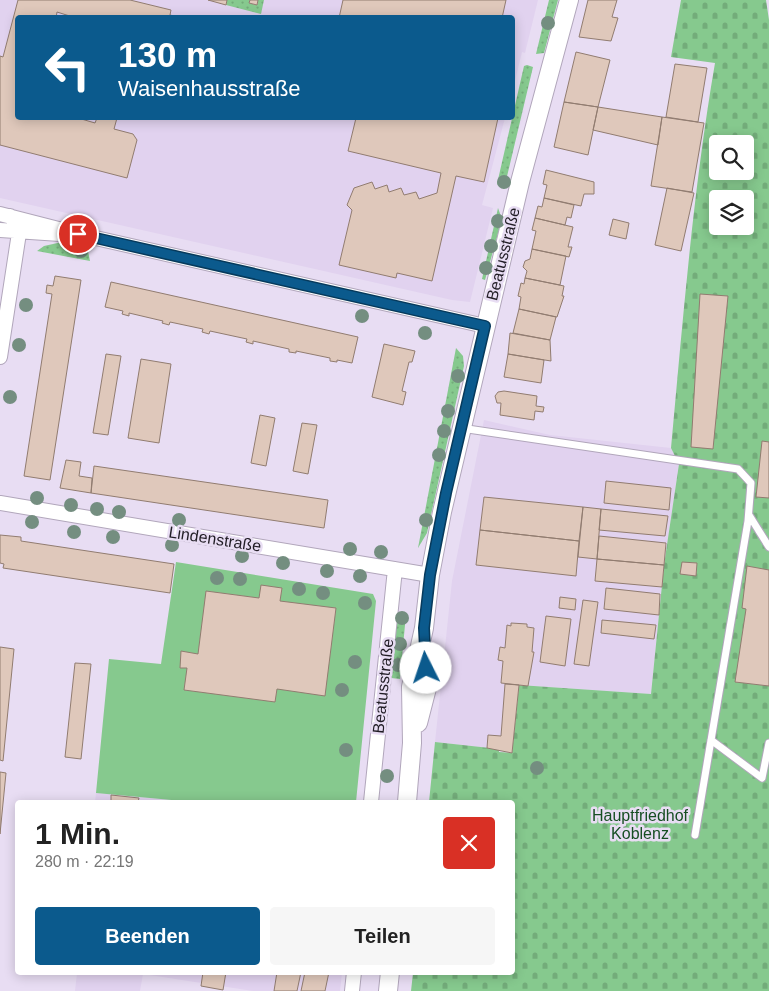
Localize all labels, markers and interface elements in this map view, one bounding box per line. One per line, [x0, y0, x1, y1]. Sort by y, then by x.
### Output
icon: left [35, 35, 100, 100]
text: 130 m [118, 35, 217, 74]
text: Waisenhausstraße [118, 76, 301, 101]
map controls [709, 135, 754, 235]
button: search [709, 135, 754, 180]
button: layers [709, 190, 754, 235]
street label: Beatusstraße [483, 206, 523, 302]
pin [57, 213, 99, 255]
icon: arrive [64, 220, 92, 248]
street label: Lindenstraße [168, 523, 263, 555]
street label: Beatusstraße [370, 638, 396, 734]
position arrow [399, 641, 451, 693]
park label: Hauptfriedhof Koblenz [592, 807, 689, 842]
text: 1 Min. [35, 817, 120, 850]
button: close [443, 817, 495, 869]
text: 280 m · 22:19 [35, 853, 134, 870]
button: Beenden [35, 907, 260, 965]
button: Teilen [270, 907, 495, 965]

